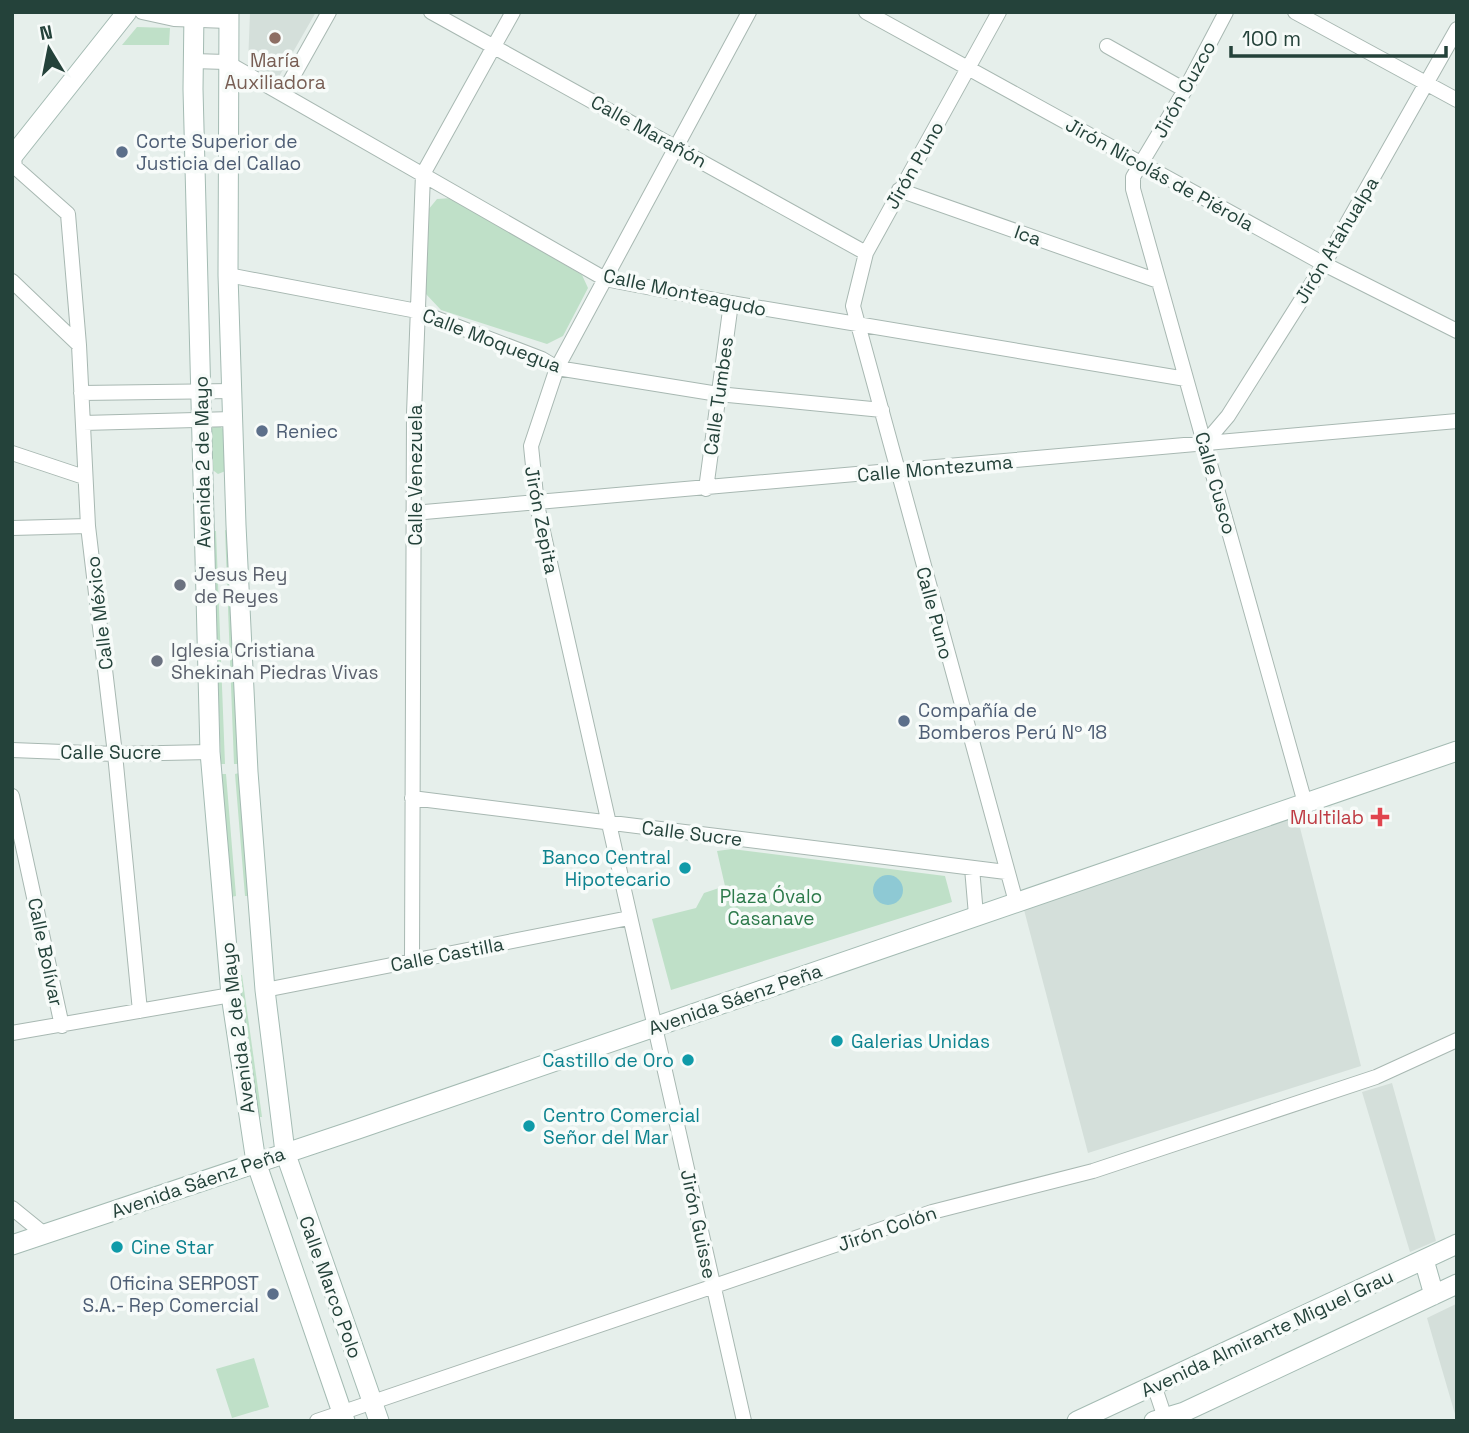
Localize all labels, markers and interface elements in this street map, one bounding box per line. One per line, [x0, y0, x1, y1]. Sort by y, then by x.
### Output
north arrow [14, 14, 84, 84]
scale bar [1231, 14, 1446, 58]
text: N [38, 19, 55, 46]
text: 100 m [1242, 25, 1301, 52]
marker: María Auxiliadora [267, 30, 283, 46]
street label: Jirón Cuzco [1147, 36, 1221, 142]
place label: María Auxiliadora [224, 48, 326, 95]
street label: Calle Marañón [586, 89, 711, 174]
street label: Jirón Nicolás de Piérola [1061, 112, 1258, 237]
street label: Jirón Puno [879, 117, 950, 214]
place label: Corte Superior de Justicia del Callao [136, 129, 301, 176]
marker: Corte Superior de Justicia del Callao [114, 144, 130, 160]
street label: Jirón Atahualpa [1289, 172, 1384, 308]
street label: Ica [1011, 219, 1045, 252]
street label: Calle Monteagudo [601, 263, 769, 322]
street label: Calle Moquegua [419, 303, 565, 378]
street label: Calle Tumbes [698, 335, 739, 457]
street label: Avenida 2 de Mayo [188, 376, 217, 548]
street label: Calle Venezuela [403, 404, 428, 546]
place label: Reniec [276, 419, 338, 444]
marker: Reniec [254, 423, 270, 439]
street label: Calle Cusco [1189, 429, 1242, 537]
street label: Calle Montezuma [856, 449, 1014, 488]
street label: Jirón Zepita [519, 464, 564, 576]
street label: Calle México [80, 555, 119, 671]
place label: Jesus Rey de Reyes [194, 562, 287, 609]
street label: Calle Puno [910, 564, 959, 662]
marker: Jesus Rey de Reyes [172, 577, 188, 593]
place label: Iglesia Cristiana Shekinah Piedras Vivas [171, 638, 379, 685]
marker: Iglesia Cristiana Shekinah Piedras Vivas [149, 653, 165, 669]
place label: Compañía de Bomberos Perú Nº 18 [918, 698, 1107, 745]
marker: Compañía de Bomberos Perú Nº 18 [896, 713, 912, 729]
street label: Calle Sucre [60, 740, 162, 765]
place label: Multilab [1290, 805, 1364, 830]
marker: Multilab [1370, 807, 1390, 827]
street label: Calle Sucre [640, 815, 744, 852]
place label: Banco Central Hipotecario [542, 845, 671, 892]
marker: Banco Central Hipotecario [677, 860, 693, 876]
park label: Plaza Óvalo Casanave [720, 884, 822, 931]
street label: Calle Bolívar [22, 896, 69, 1009]
street label: Calle Castilla [388, 931, 506, 978]
street label: Avenida 2 de Mayo [215, 941, 260, 1115]
street label: Avenida Sáenz Peña [645, 958, 825, 1041]
place label: Galerias Unidas [851, 1029, 990, 1054]
marker: Galerias Unidas [829, 1033, 845, 1049]
place label: Castillo de Oro [542, 1048, 674, 1073]
marker: Castillo de Oro [680, 1052, 696, 1068]
place label: Centro Comercial Señor del Mar [543, 1103, 700, 1150]
marker: Centro Comercial Señor del Mar [521, 1118, 537, 1134]
street label: Avenida Sáenz Peña [108, 1141, 288, 1224]
street label: Jirón Guisse [675, 1167, 722, 1281]
street label: Jirón Colón [834, 1200, 940, 1257]
street label: Calle Marco Polo [293, 1212, 368, 1362]
place label: Cine Star [131, 1235, 214, 1260]
marker: Cine Star [109, 1239, 125, 1255]
street label: Avenida Almirante Miguel Grau [1137, 1264, 1397, 1403]
place label: Oficina SERPOST S.A.- Rep Comercial [82, 1271, 259, 1318]
marker: Oficina SERPOST S.A.- Rep Comercial [265, 1286, 281, 1302]

